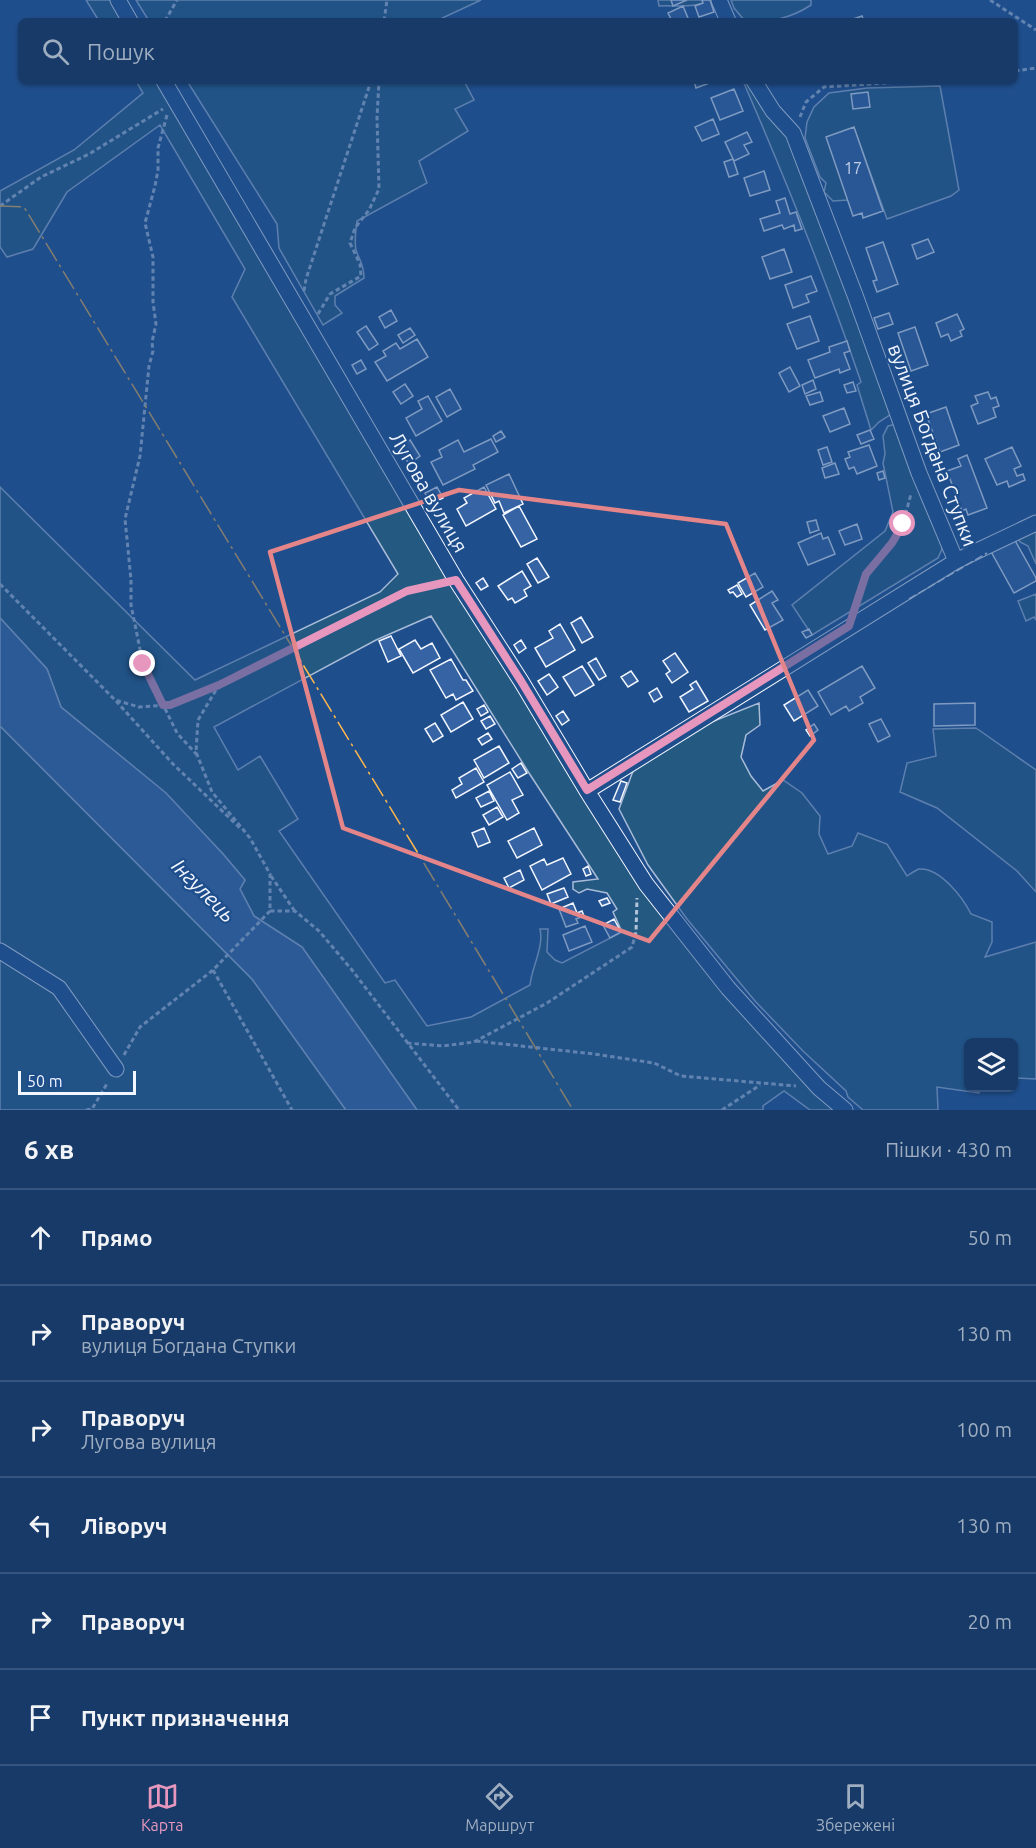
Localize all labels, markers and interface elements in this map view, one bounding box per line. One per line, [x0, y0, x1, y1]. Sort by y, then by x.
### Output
search box [18, 18, 1018, 84]
icon: search [39, 35, 72, 68]
text: Пошук [87, 39, 155, 64]
house number: 17 [844, 159, 862, 177]
street label: вулиця Богдана Ступки [884, 340, 982, 550]
street label: Лугова вулиця [385, 428, 473, 556]
route start [889, 510, 915, 536]
route end [129, 650, 155, 676]
water label: Інгулець [167, 853, 241, 927]
map controls [964, 1038, 1018, 1092]
button: layers [964, 1038, 1018, 1092]
scale bar [18, 1068, 136, 1096]
text: 50 m [27, 1072, 63, 1090]
text: 6 хв [24, 1135, 74, 1164]
text: Пішки · 430 m [885, 1138, 1012, 1161]
icon: ahead [24, 1221, 57, 1254]
text: Прямо [81, 1225, 152, 1250]
text: 50 m [968, 1226, 1012, 1249]
text: Праворуч [81, 1309, 185, 1334]
icon: right [24, 1317, 57, 1350]
text: 130 m [956, 1322, 1012, 1345]
text: вулиця Богдана Ступки [81, 1334, 296, 1357]
text: Праворуч [81, 1405, 185, 1430]
icon: right [24, 1413, 57, 1446]
text: 100 m [956, 1418, 1012, 1441]
text: Лугова вулиця [81, 1430, 216, 1453]
icon: left [24, 1509, 57, 1542]
text: Ліворуч [81, 1513, 167, 1538]
text: 130 m [956, 1514, 1012, 1537]
icon: right [24, 1605, 57, 1638]
text: Праворуч [81, 1609, 185, 1634]
text: 20 m [968, 1610, 1012, 1633]
icon: arrive [24, 1701, 57, 1734]
text: Пункт призначення [81, 1705, 290, 1730]
tab: Карта [141, 1780, 184, 1834]
tab: Маршрут [465, 1780, 534, 1834]
tab: Збережені [816, 1780, 895, 1834]

